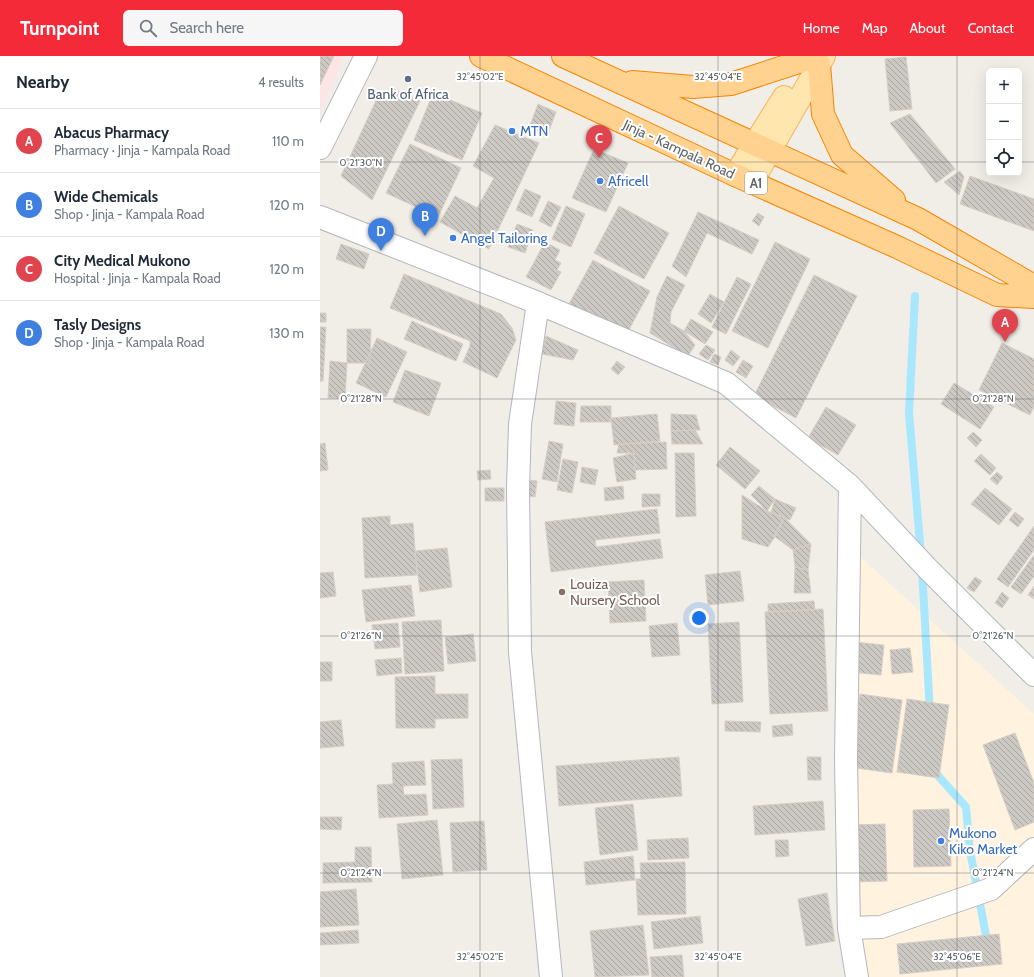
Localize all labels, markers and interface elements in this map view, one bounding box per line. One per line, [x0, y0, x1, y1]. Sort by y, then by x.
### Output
search box [123, 10, 403, 46]
text: Turnpoint [20, 17, 99, 40]
icon: search [137, 17, 159, 39]
text: Search here [169, 19, 244, 37]
text: Home [803, 19, 840, 37]
text: Map [862, 19, 887, 37]
text: About [909, 19, 946, 37]
text: Contact [968, 19, 1014, 37]
map controls [986, 68, 1022, 176]
button: + [986, 68, 1022, 104]
text: 32°45'02"E [456, 70, 504, 83]
text: 32°45'04"E [694, 70, 742, 83]
text: Nearby [16, 72, 69, 92]
text: 4 results [258, 74, 304, 90]
marker: Bank of Africa [403, 74, 413, 84]
place label: Bank of Africa [367, 85, 449, 103]
button: − [986, 104, 1022, 140]
street label: Jinja - Kampala Road [619, 115, 738, 183]
place label: MTN [520, 122, 548, 140]
text: Abacus Pharmacy [54, 124, 169, 142]
pin: C [586, 125, 612, 158]
marker: MTN [507, 126, 517, 136]
text: A [25, 133, 33, 149]
text: 110 m [272, 133, 304, 149]
button: locate [986, 140, 1022, 176]
text: Pharmacy · Jinja - Kampala Road [54, 142, 230, 158]
text: 0°21'30"N [340, 156, 382, 169]
place label: Africell [608, 172, 649, 190]
road number: A1 [745, 172, 767, 194]
marker: Africell [595, 176, 605, 186]
text: Wide Chemicals [54, 188, 158, 206]
text: B [25, 197, 33, 213]
text: 120 m [270, 197, 304, 213]
pin: B [412, 203, 438, 236]
text: Shop · Jinja - Kampala Road [54, 206, 204, 222]
pin: D [368, 218, 394, 251]
place label: Angel Tailoring [461, 229, 548, 247]
marker: Angel Tailoring [448, 233, 458, 243]
text: City Medical Mukono [54, 252, 190, 270]
text: C [25, 261, 33, 277]
text: 120 m [270, 261, 304, 277]
text: Hospital · Jinja - Kampala Road [54, 270, 221, 286]
pin: A [992, 309, 1018, 342]
text: Tasly Designs [54, 316, 141, 334]
text: D [24, 325, 34, 341]
text: 130 m [269, 325, 304, 341]
text: Shop · Jinja - Kampala Road [54, 334, 204, 350]
text: 0°21'28"N [340, 392, 382, 405]
text: 0°21'28"N [972, 392, 1014, 405]
place label: Louiza Nursery School [570, 575, 661, 609]
marker: Louiza Nursery School [557, 587, 567, 597]
your location [689, 608, 709, 628]
text: 0°21'26"N [340, 629, 382, 642]
text: 0°21'26"N [972, 629, 1014, 642]
place label: Mukono Kiko Market [949, 824, 1018, 858]
marker: Mukono Kiko Market [936, 836, 946, 846]
text: 0°21'24"N [340, 866, 382, 879]
text: 0°21'24"N [972, 866, 1014, 879]
text: 32°45'02"E [456, 950, 504, 963]
text: 32°45'04"E [694, 950, 742, 963]
text: 32°45'06"E [933, 950, 981, 963]

